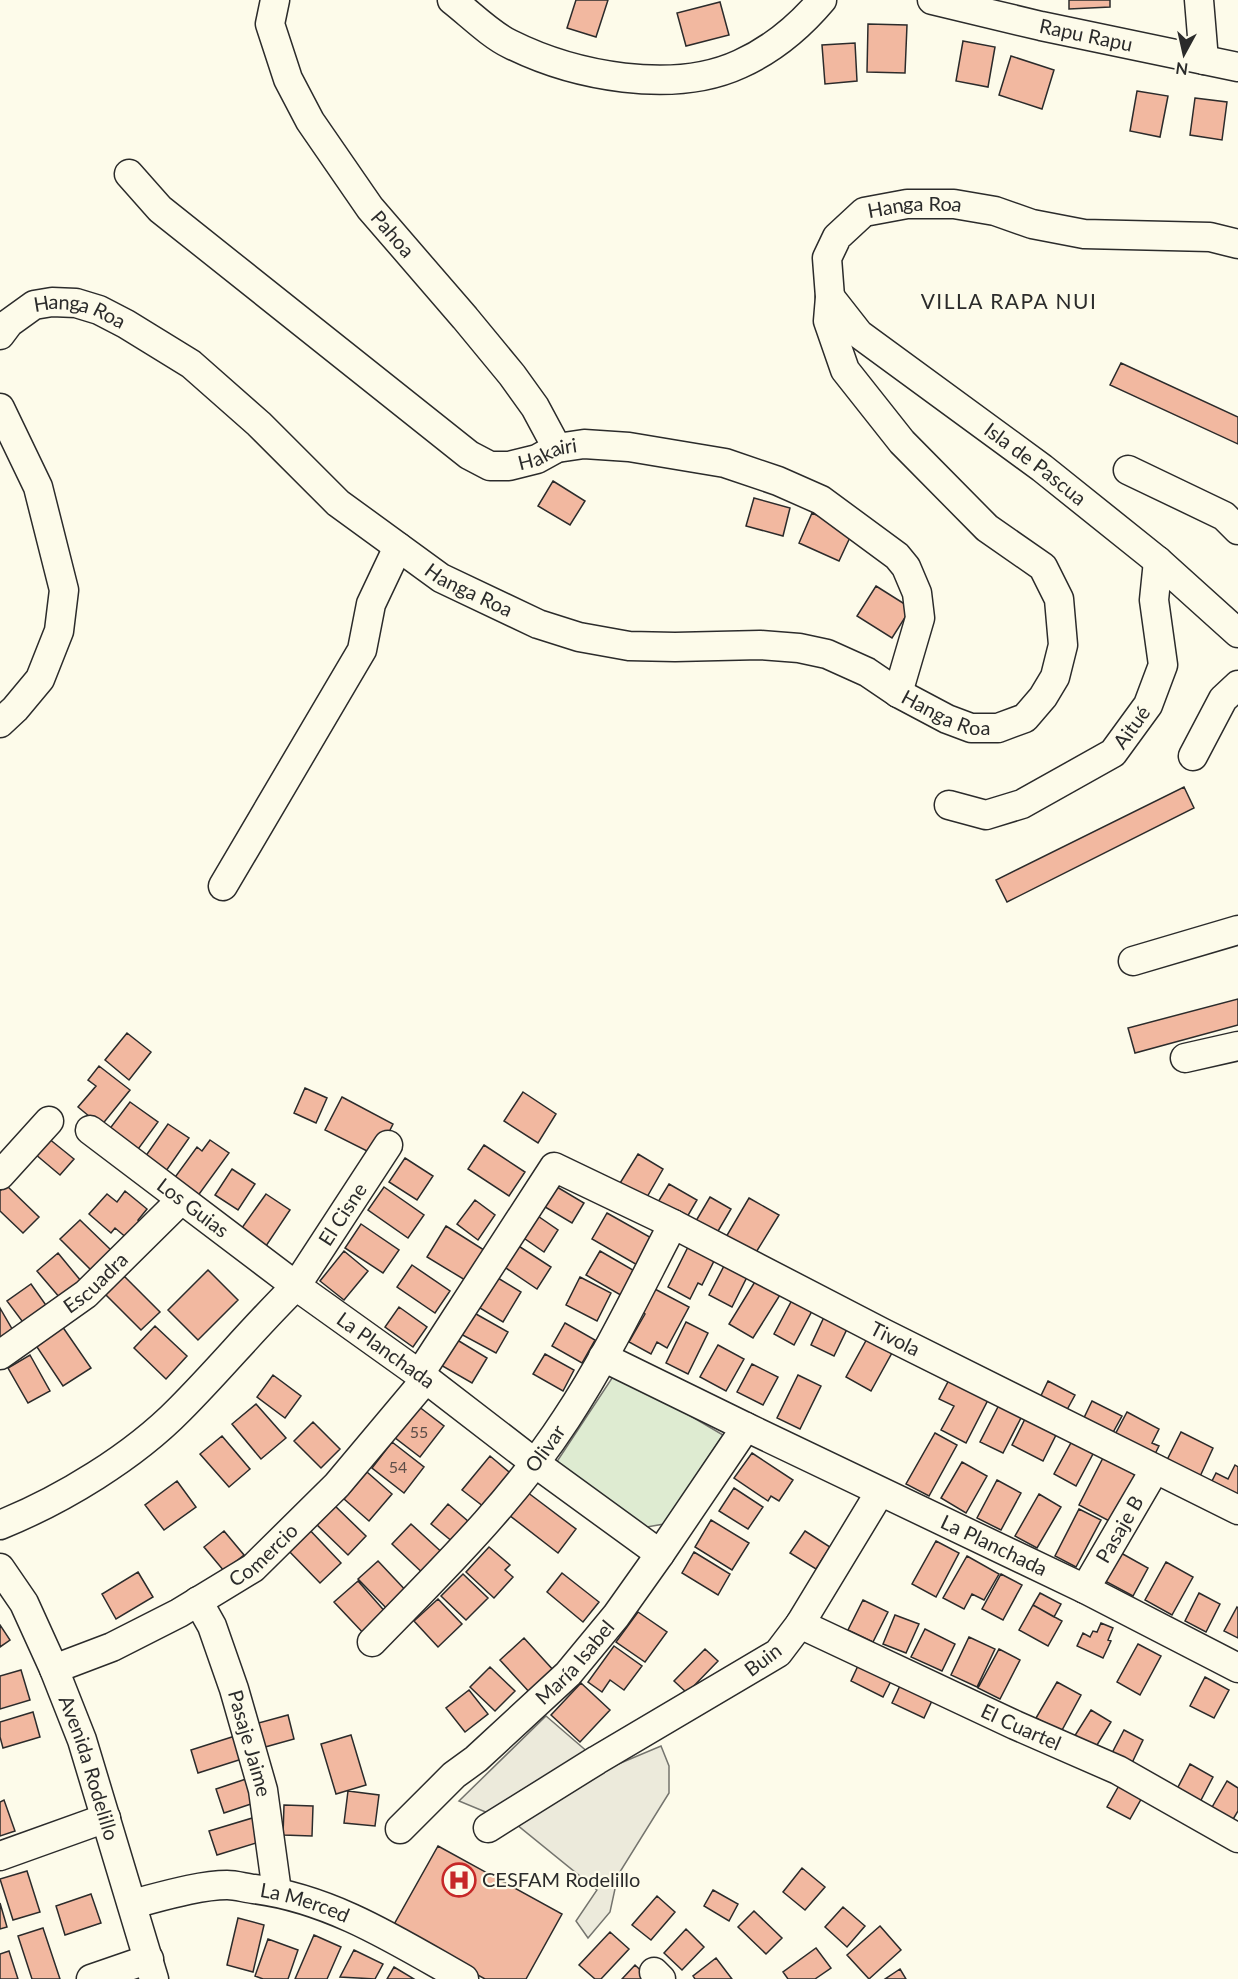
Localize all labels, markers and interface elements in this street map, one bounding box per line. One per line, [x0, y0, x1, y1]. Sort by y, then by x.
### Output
street label: Rapu Rapu [1037, 13, 1135, 56]
north arrow [1154, 24, 1214, 84]
text: N [1174, 59, 1189, 80]
street label: Hanga Roa [865, 191, 964, 222]
street label: Pahoa [367, 205, 420, 262]
district label: VILLA RAPA NUI [921, 288, 1097, 313]
street label: Hanga Roa [32, 289, 130, 333]
street label: Isla de Pascua [980, 417, 1091, 510]
street label: Hakairi [515, 432, 578, 474]
street label: Hanga Roa [421, 557, 517, 621]
street label: Hanga Roa [898, 684, 990, 739]
street label: Aitué [1107, 701, 1154, 753]
street label: Los Guias [153, 1172, 234, 1242]
street label: El Cisne [313, 1178, 371, 1250]
street label: Escuadra [58, 1247, 132, 1317]
street label: La Planchada [333, 1306, 440, 1393]
street label: Tivola [867, 1316, 924, 1361]
street label: Olivar [519, 1419, 570, 1476]
house number: 55 [410, 1422, 428, 1441]
house number: 54 [389, 1457, 407, 1476]
street label: Pasaje B [1090, 1491, 1148, 1567]
street label: La Planchada [937, 1509, 1051, 1580]
street label: Comercio [224, 1518, 302, 1591]
street label: María Isabel [530, 1615, 619, 1709]
street label: Buin [739, 1638, 786, 1681]
street label: Pasaje Jaime [224, 1687, 277, 1798]
street label: Avenida Rodelillo [55, 1692, 125, 1843]
street label: El Cuartel [978, 1698, 1065, 1755]
hospital icon: CESFAM Rodelillo [441, 1862, 477, 1898]
place label: CESFAM Rodelillo [482, 1867, 640, 1891]
street label: La Merced [259, 1877, 354, 1927]

